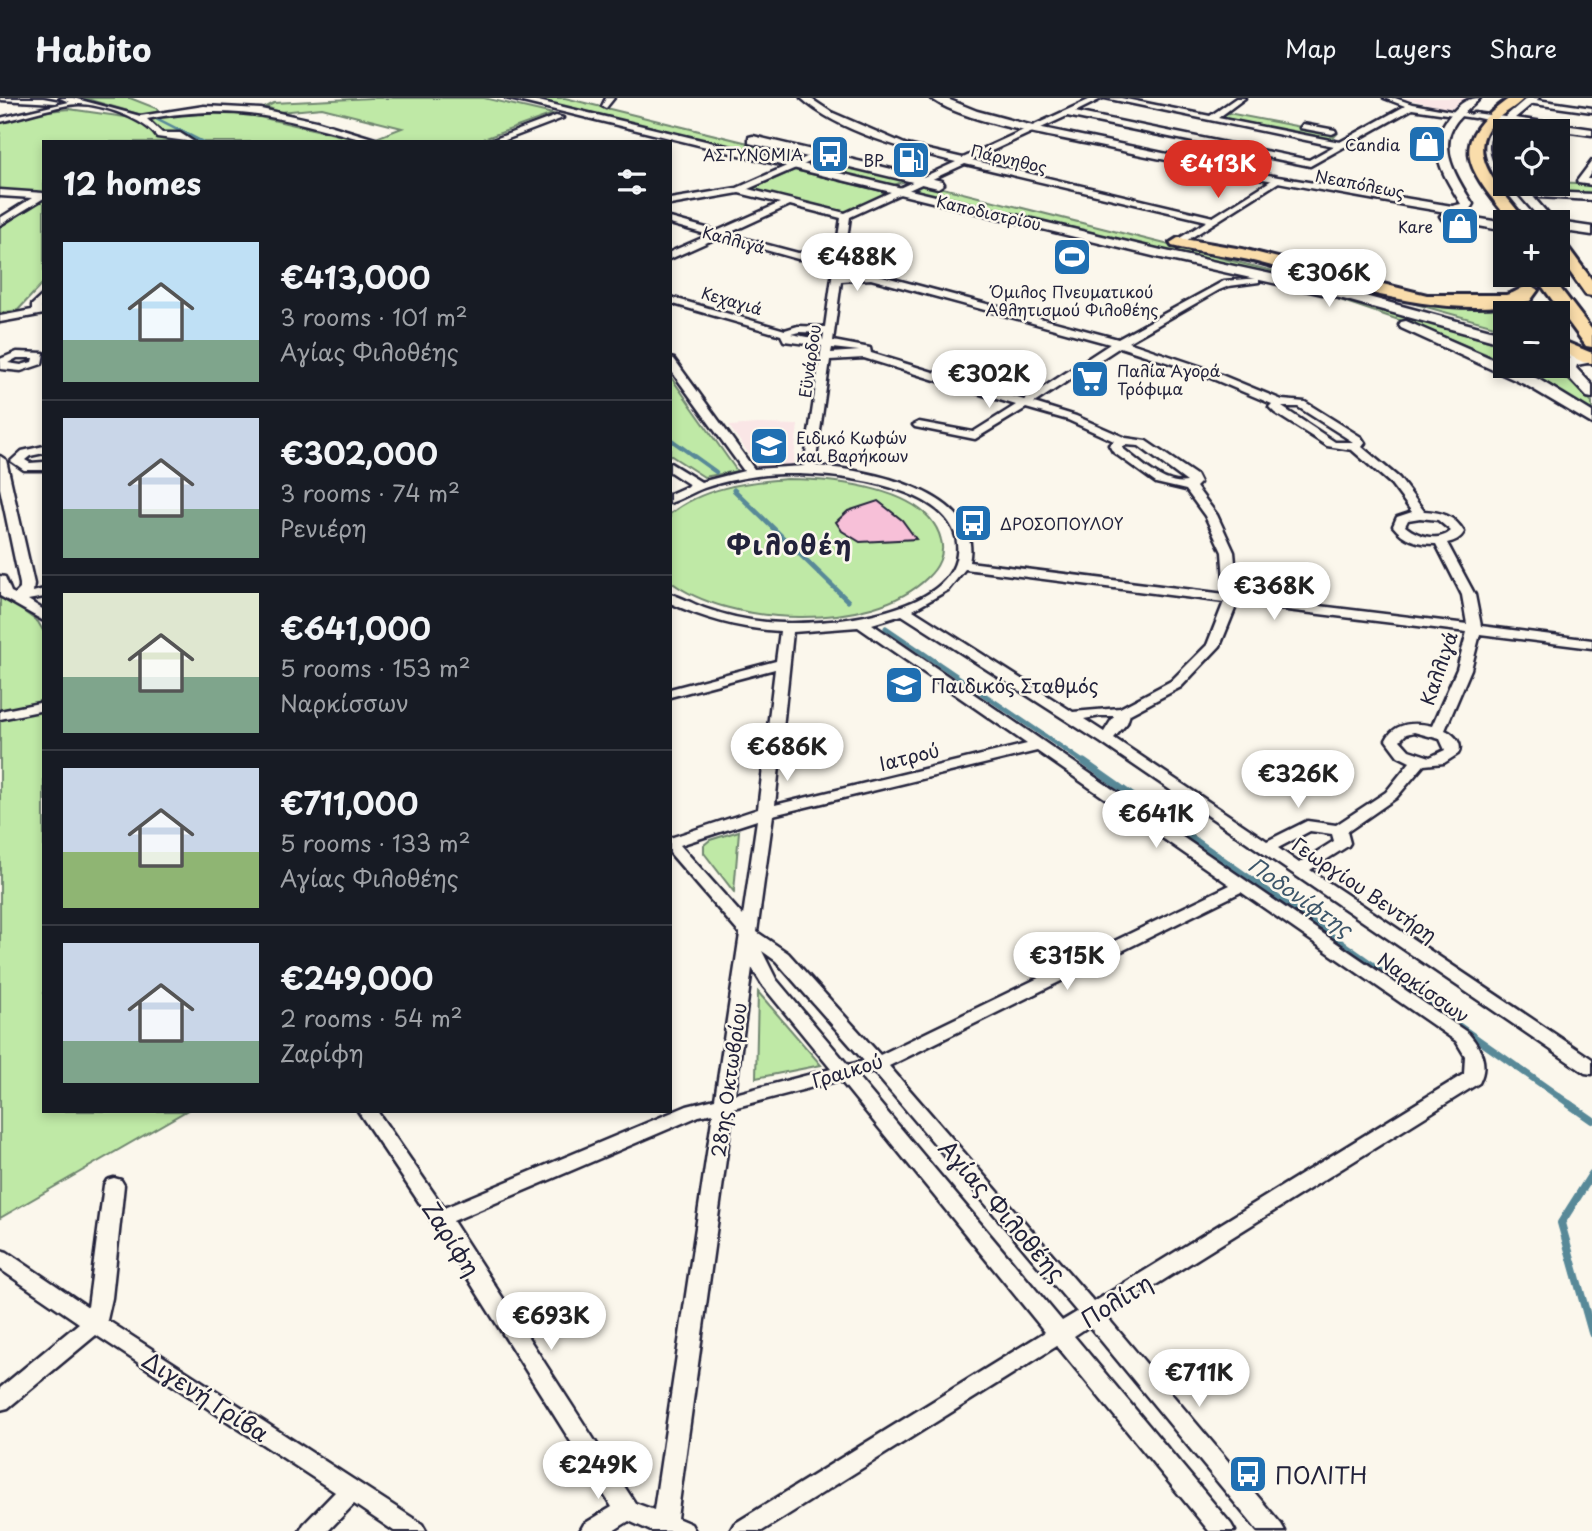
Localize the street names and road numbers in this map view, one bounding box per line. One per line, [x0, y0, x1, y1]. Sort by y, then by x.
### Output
street label: Πάρνηθος [969, 138, 1049, 178]
street label: Νεαπόλεως [1313, 163, 1407, 203]
street label: Καποδιστρίου [934, 188, 1044, 236]
street label: Καλλιγά [700, 219, 769, 259]
street label: Κεχαγιά [699, 280, 766, 320]
street label: Εϋνάρδου [792, 323, 826, 399]
street label: Καλλιγά [1412, 627, 1464, 709]
street label: Ιατρού [876, 735, 942, 777]
street label: Γεωργίου Βεντήρη [1287, 830, 1443, 948]
street label: Ναρκίσσων [1372, 945, 1476, 1029]
street label: 28ης Οκτωβρίου [703, 1001, 753, 1159]
street label: Γραικού [808, 1046, 886, 1094]
street label: Αγίας Φιλοθέης [931, 1131, 1075, 1289]
street label: Ζαρίφη [415, 1193, 489, 1283]
street label: Πολίτη [1073, 1264, 1159, 1336]
street label: Διγενή Γρίβα [136, 1342, 276, 1450]

